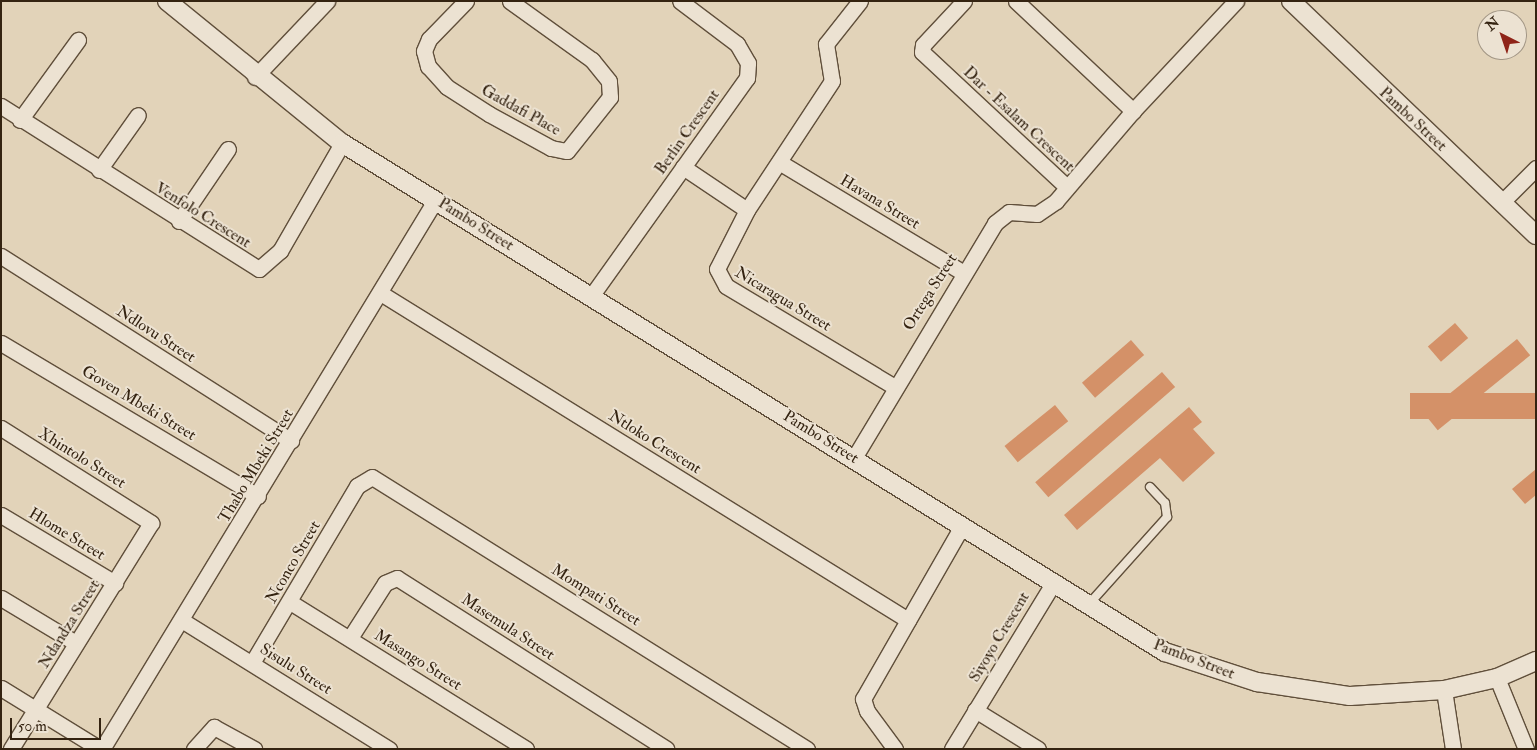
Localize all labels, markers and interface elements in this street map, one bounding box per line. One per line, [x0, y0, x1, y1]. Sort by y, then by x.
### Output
north arrow [1477, 10, 1527, 60]
text: N [1482, 14, 1503, 35]
street label: Dar - Esalam Crescent [959, 62, 1079, 176]
street label: Gaddafi Place [478, 80, 564, 140]
street label: Pambo Street [1375, 83, 1451, 155]
street label: Berlin Crescent [651, 86, 723, 178]
street label: Havana Street [837, 171, 923, 233]
street label: Venfolo Crescent [152, 178, 254, 252]
street label: Pambo Street [435, 193, 517, 255]
street label: Ortega Street [899, 250, 961, 334]
street label: Nicaragua Street [731, 263, 835, 335]
street label: Ndlovu Street [113, 301, 199, 367]
street label: Goven Mbeki Street [78, 361, 200, 445]
street label: Thabo Mbeki Street [214, 405, 298, 527]
street label: Ntloko Crescent [605, 406, 705, 478]
street label: Pambo Street [780, 406, 862, 468]
street label: Xhintolo Street [35, 423, 129, 493]
street label: Hlome Street [25, 504, 109, 564]
street label: Nconco Street [262, 517, 324, 607]
street label: Mompati Street [548, 560, 644, 630]
street label: Ndandza Street [34, 576, 104, 672]
street label: Siyoyo Crescent [965, 588, 1033, 686]
street label: Masemula Street [458, 590, 558, 664]
street label: Masango Street [371, 625, 465, 695]
street label: Pambo Street [1151, 635, 1237, 683]
street label: Sisulu Street [257, 639, 335, 699]
scale bar [12, 708, 104, 740]
text: 50 m [18, 717, 47, 736]

